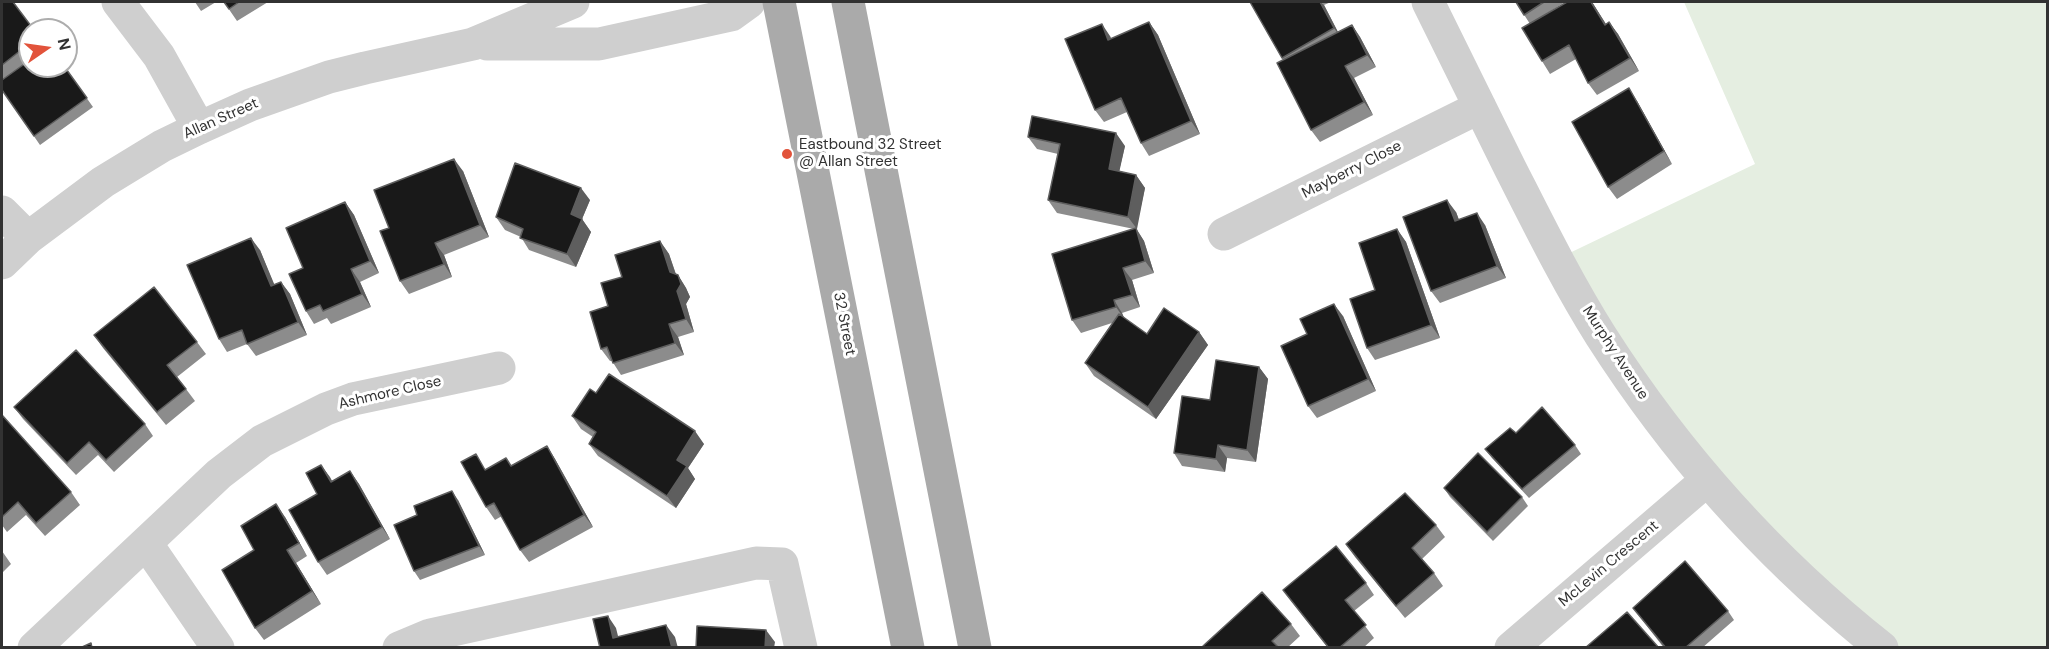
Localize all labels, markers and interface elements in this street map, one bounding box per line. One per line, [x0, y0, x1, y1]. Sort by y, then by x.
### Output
north arrow [18, 18, 78, 78]
text: N [53, 36, 76, 52]
street label: Allan Street [181, 95, 261, 143]
place label: Eastbound 32 Street @ Allan Street [799, 136, 942, 171]
street label: Mayberry Close [1299, 137, 1405, 203]
marker: Eastbound 32 Street @ Allan Street [780, 147, 794, 161]
street label: 32 Street [829, 291, 859, 357]
street label: Murphy Avenue [1578, 303, 1652, 403]
street label: Ashmore Close [337, 372, 443, 414]
street label: McLevin Crescent [1555, 517, 1663, 611]

